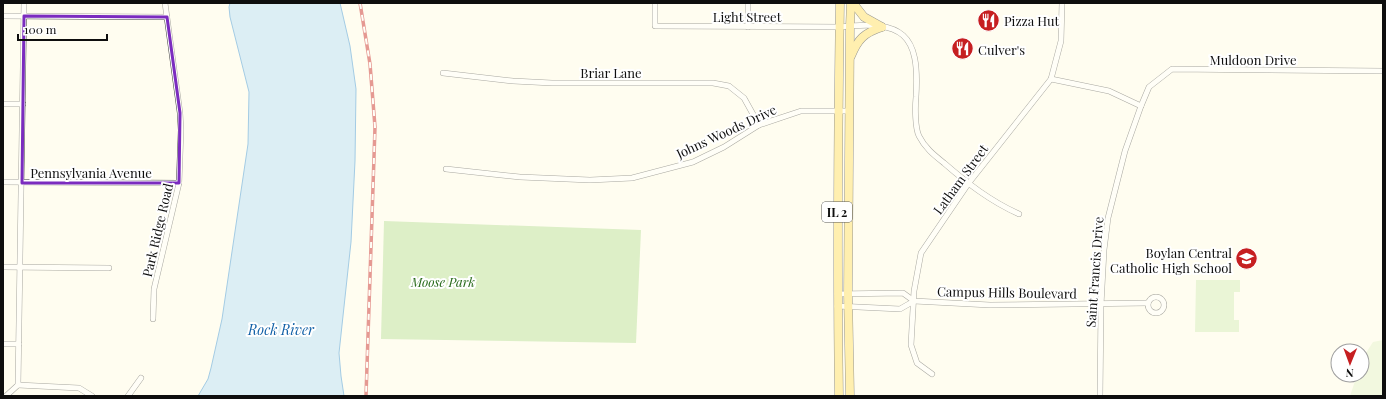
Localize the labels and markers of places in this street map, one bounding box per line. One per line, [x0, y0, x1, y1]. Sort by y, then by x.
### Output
restaurant icon: Pizza Hut [976, 7, 1002, 33]
place label: Pizza Hut [1004, 12, 1060, 29]
restaurant icon: Culver's [949, 36, 975, 62]
place label: Culver's [978, 41, 1025, 58]
place label: Boylan Central Catholic High School [1110, 244, 1232, 276]
school or university icon: Boylan Central Catholic High School [1234, 246, 1260, 272]

